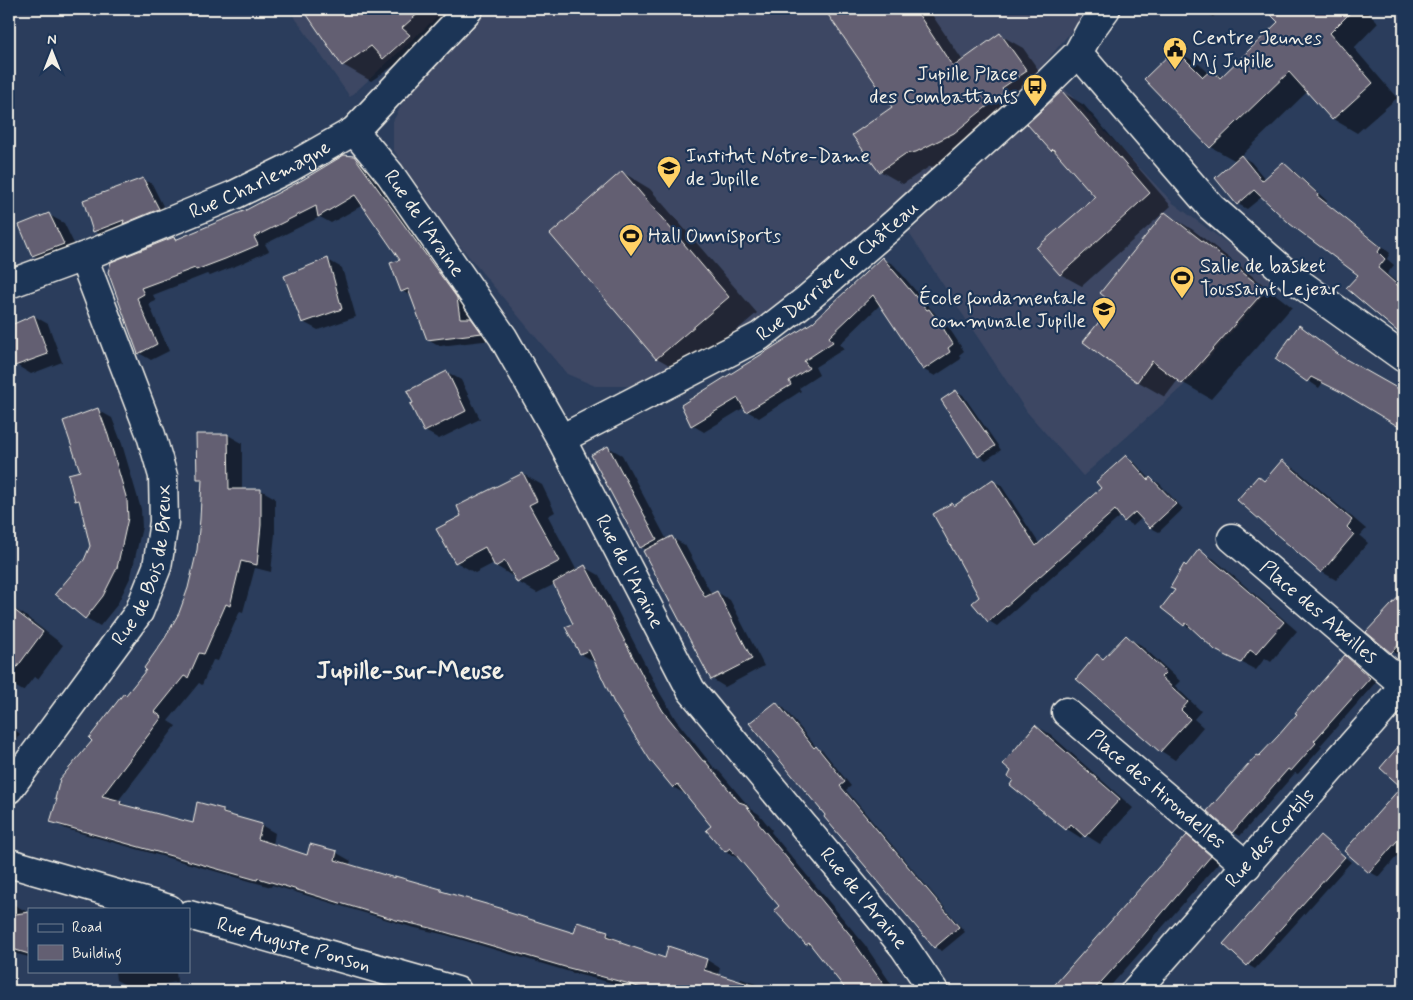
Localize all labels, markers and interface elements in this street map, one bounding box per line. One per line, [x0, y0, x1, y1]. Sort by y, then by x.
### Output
place label: Centre Jeunes Mj Jupille [1192, 25, 1322, 75]
north arrow [28, 28, 78, 78]
text: N [47, 31, 57, 49]
public building icon: Centre Jeunes Mj Jupille [1162, 36, 1188, 70]
place label: Jupille Place des Combattants [869, 61, 1018, 111]
bus stop icon: Jupille Place des Combattants [1022, 73, 1048, 107]
street label: Rue Charlemagne [185, 133, 336, 225]
place label: Institut Notre-Dame de Jupille [686, 143, 870, 193]
school or university icon: Institut Notre-Dame de Jupille [656, 155, 682, 189]
street label: Rue de l'Araine [377, 164, 471, 282]
street label: Rue Derrière le Château [750, 195, 924, 348]
sports icon: Hall Omnisports [618, 223, 644, 257]
place label: Hall Omnisports [648, 223, 781, 250]
place label: Salle de basket Toussaint Lejear [1200, 253, 1340, 303]
sports icon: Salle de basket Toussaint Lejear [1169, 265, 1195, 299]
place label: École fondamentale communale Jupille [919, 285, 1086, 335]
school or university icon: École fondamentale communale Jupille [1091, 296, 1117, 330]
street label: Rue de Bois de Breux [105, 484, 178, 651]
street label: Rue de l'Araine [589, 510, 670, 633]
street label: Place des Abeilles [1254, 554, 1383, 670]
district label: Jupille-sur-Meuse [316, 655, 504, 688]
street label: Place des Hirondelles [1082, 723, 1232, 856]
street label: Rue des Cortils [1219, 783, 1321, 893]
street label: Rue de l'Araine [813, 842, 914, 955]
legend [28, 908, 190, 972]
street label: Rue Auguste Ponson [214, 910, 374, 979]
text: Road [72, 918, 102, 938]
text: Building [72, 944, 122, 965]

